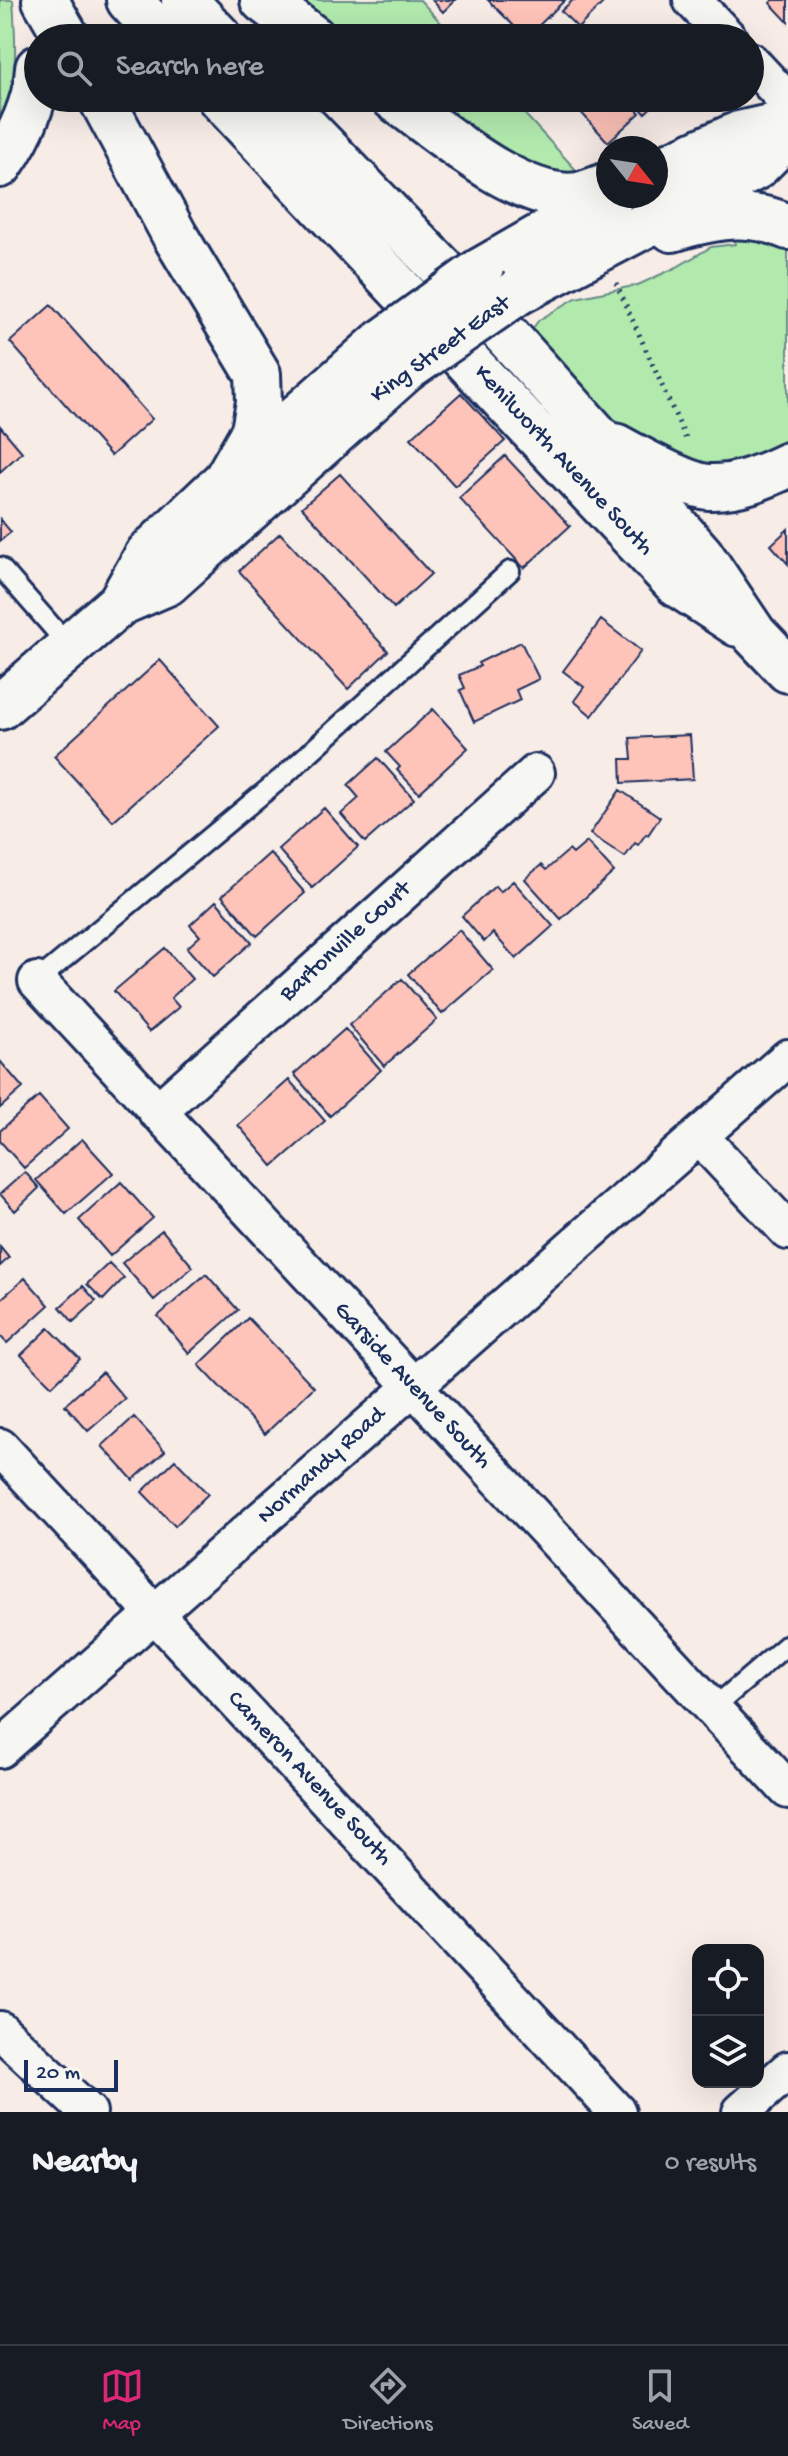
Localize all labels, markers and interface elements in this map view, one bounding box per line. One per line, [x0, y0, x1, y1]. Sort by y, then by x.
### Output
search box [24, 24, 764, 112]
icon: search [52, 46, 96, 90]
text: Search here [116, 51, 264, 86]
north arrow [596, 136, 668, 208]
street label: King Street East [365, 288, 518, 410]
street label: Kenilworth Avenue South [467, 359, 659, 563]
street label: Bartonville Court [273, 874, 419, 1009]
street label: Garside Avenue South [327, 1296, 497, 1476]
street label: Normandy Road [252, 1400, 393, 1531]
street label: Cameron Avenue South [220, 1685, 398, 1873]
map controls [692, 1944, 764, 2088]
button: locate [692, 1944, 764, 2016]
button: layers [692, 2016, 764, 2088]
scale bar [24, 2056, 118, 2092]
text: 20 m [36, 2061, 80, 2087]
text: Nearby [32, 2144, 137, 2184]
text: 0 results [665, 2149, 756, 2180]
tab: Map [100, 2364, 144, 2438]
tab: Directions [343, 2364, 433, 2438]
tab: Saved [632, 2364, 688, 2438]

